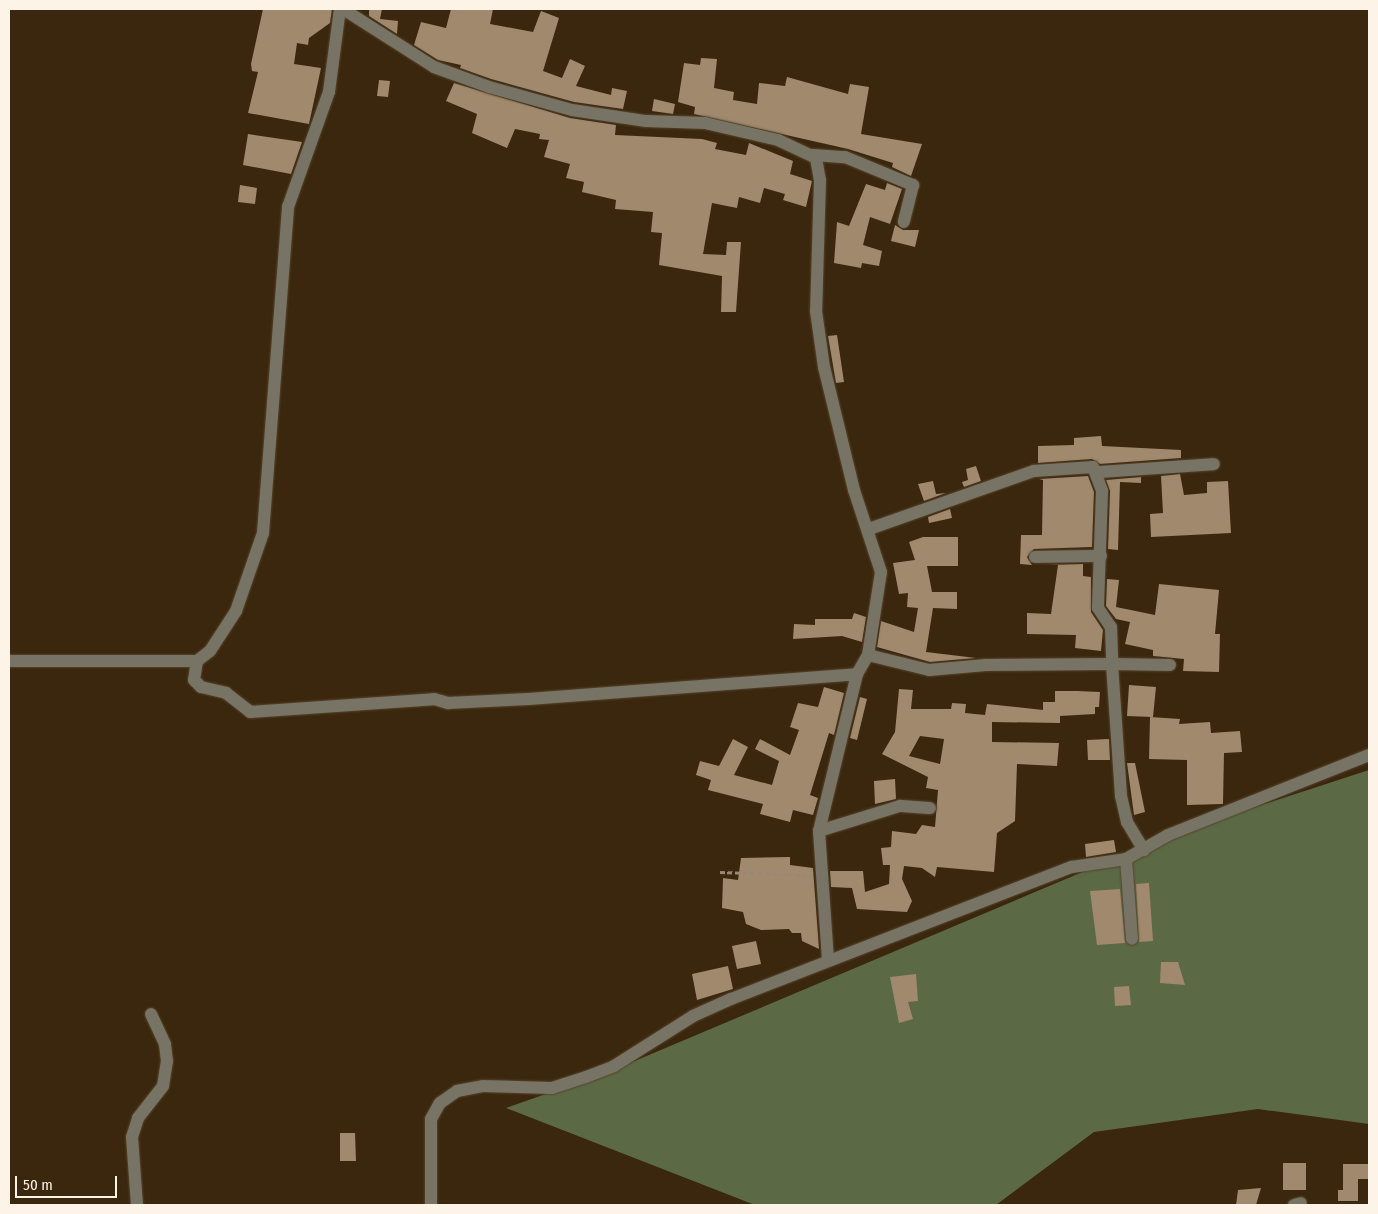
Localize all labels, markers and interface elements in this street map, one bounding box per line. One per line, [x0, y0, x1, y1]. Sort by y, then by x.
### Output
scale bar [18, 1166, 120, 1198]
text: 50 m [23, 1176, 53, 1194]

